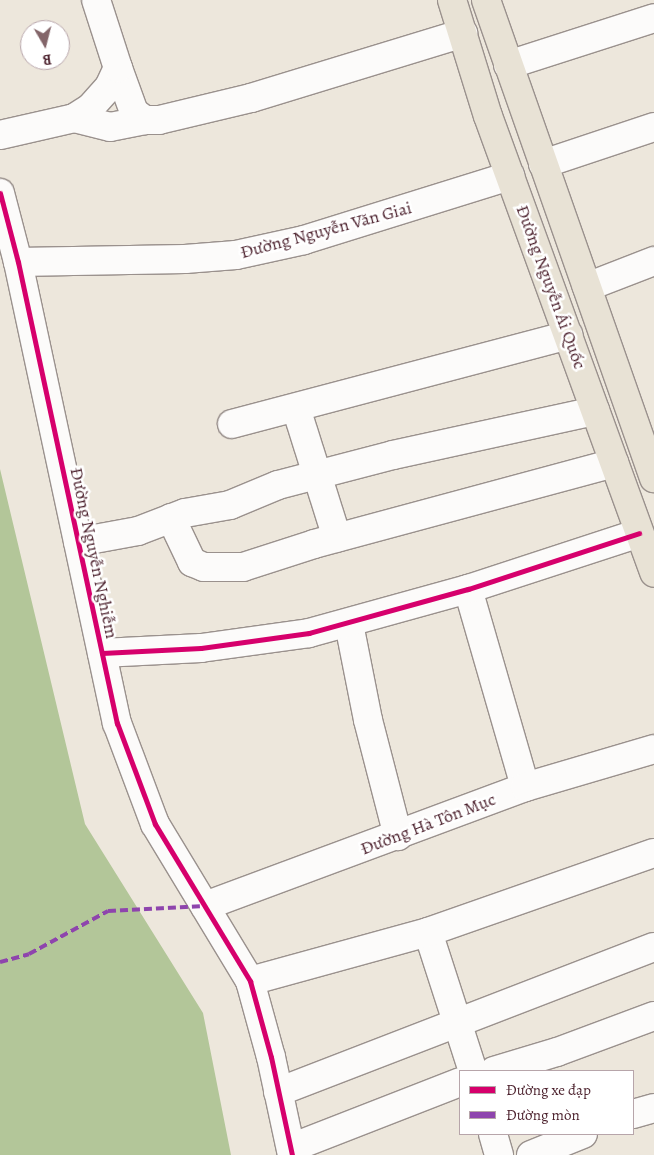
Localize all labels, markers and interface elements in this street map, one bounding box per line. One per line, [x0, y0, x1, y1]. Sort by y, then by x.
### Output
north arrow [20, 20, 70, 70]
text: B [41, 49, 53, 69]
street label: Đường Nguyễn Văn Giai [238, 197, 414, 263]
street label: Đường Nguyễn Ái Quốc [511, 202, 591, 372]
street label: Đường Nguyễn Nghiễm [65, 465, 123, 641]
street label: Đường Hà Tôn Mục [357, 788, 499, 860]
legend [459, 1070, 634, 1135]
text: Đường xe đạp [506, 1080, 591, 1100]
text: Đường mòn [506, 1105, 580, 1125]

